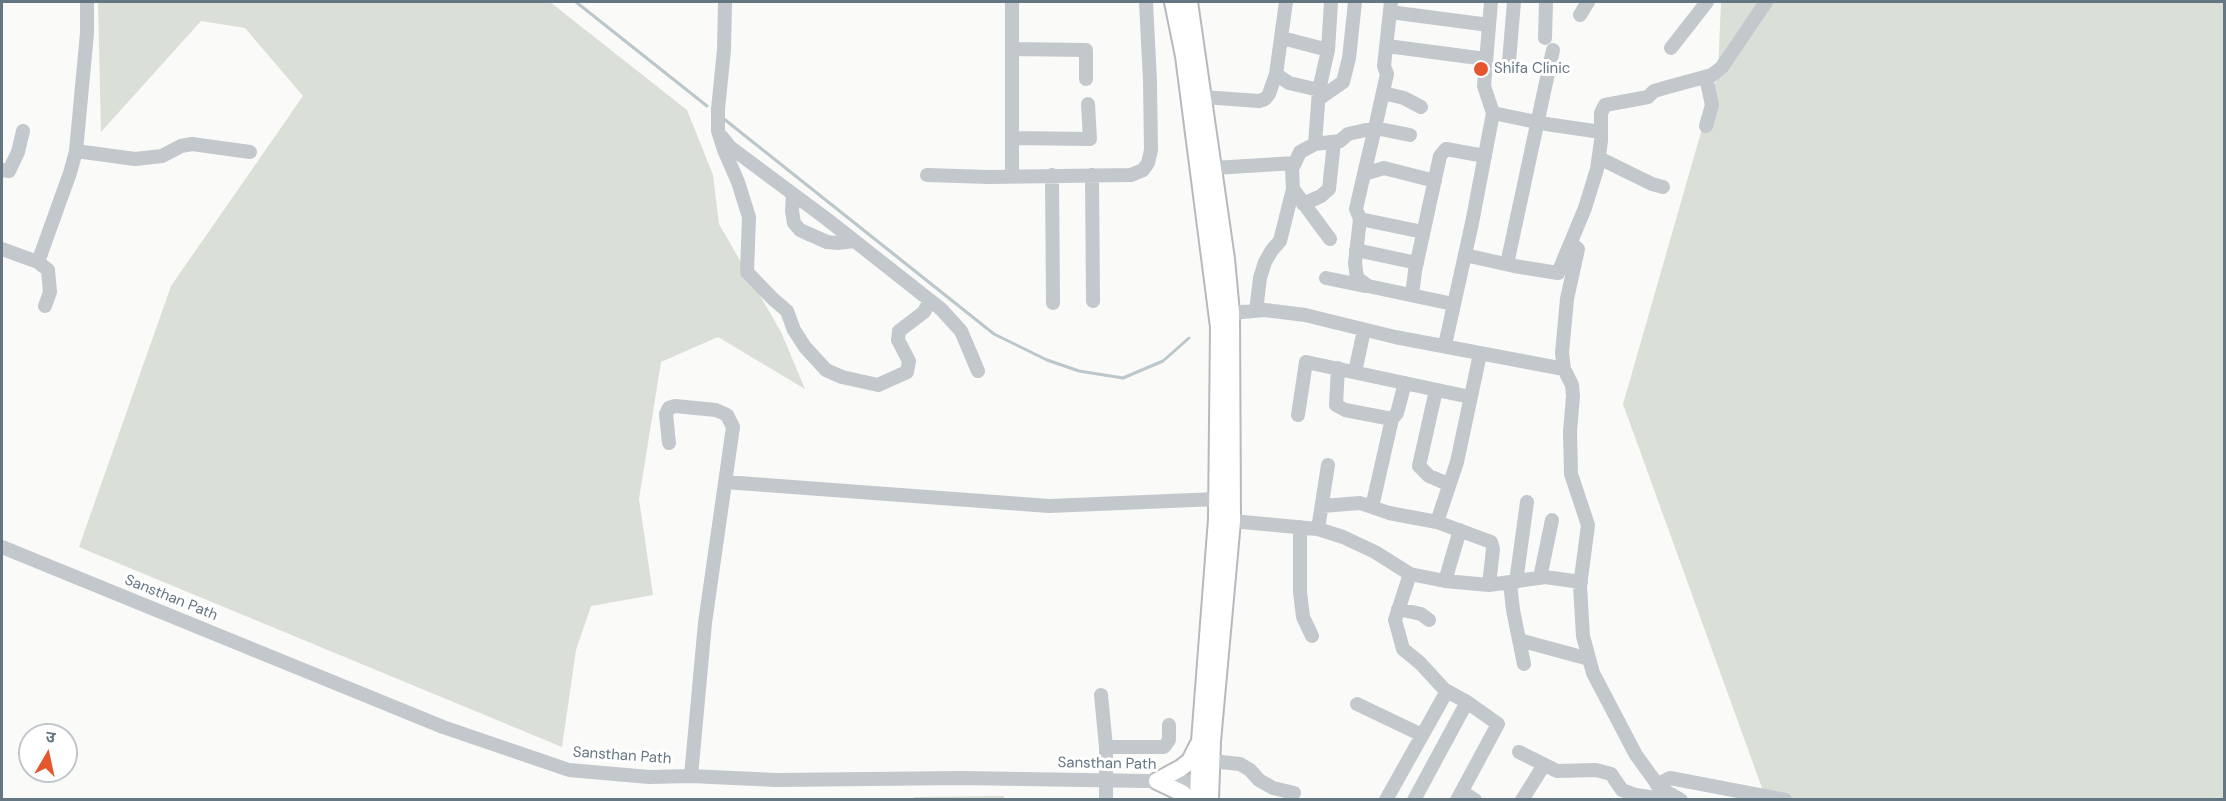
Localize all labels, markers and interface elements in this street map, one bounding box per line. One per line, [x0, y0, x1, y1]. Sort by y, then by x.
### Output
marker: Shifa Clinic [1472, 60, 1490, 78]
place label: Shifa Clinic [1494, 60, 1570, 78]
street label: Sansthan Path [122, 571, 220, 625]
north arrow [18, 723, 78, 783]
text: उ [44, 726, 57, 748]
street label: Sansthan Path [572, 744, 672, 768]
street label: Sansthan Path [1057, 754, 1157, 774]

